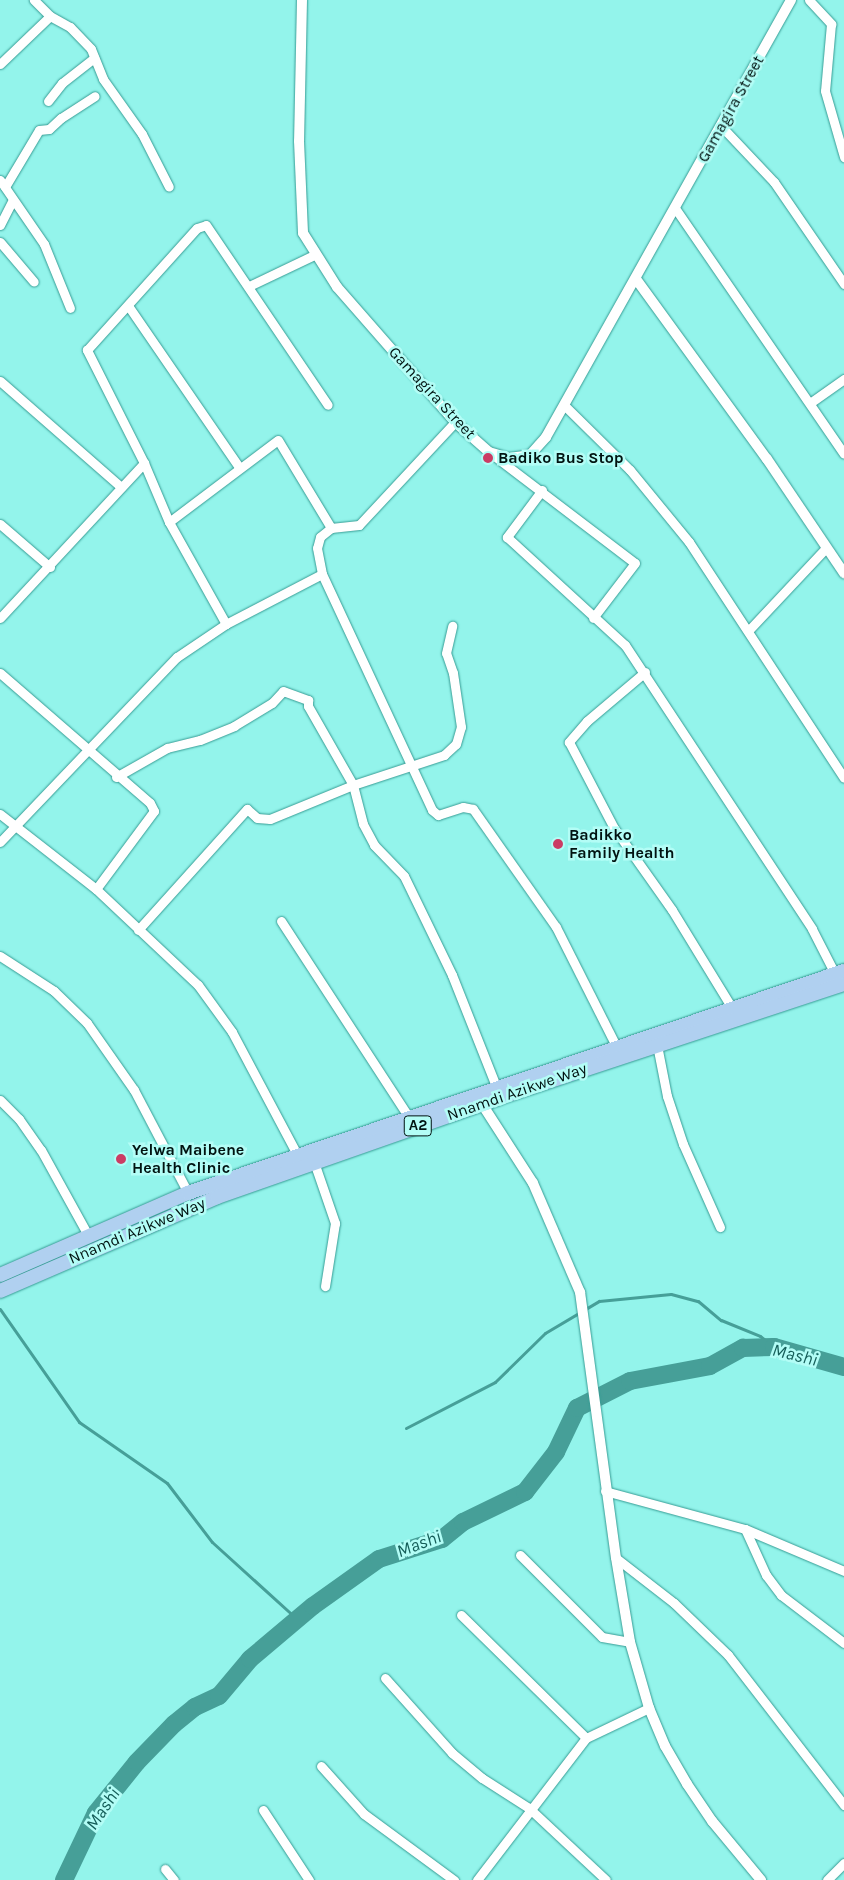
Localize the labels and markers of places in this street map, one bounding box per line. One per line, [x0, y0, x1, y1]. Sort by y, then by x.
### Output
place label: Badiko Bus Stop [498, 448, 624, 468]
marker: Badiko Bus Stop [482, 452, 494, 464]
place label: Badikko Family Health [569, 825, 674, 863]
marker: Badikko Family Health [551, 837, 565, 851]
place label: Yelwa Maibene Health Clinic [132, 1140, 244, 1178]
marker: Yelwa Maibene Health Clinic [114, 1152, 128, 1166]

